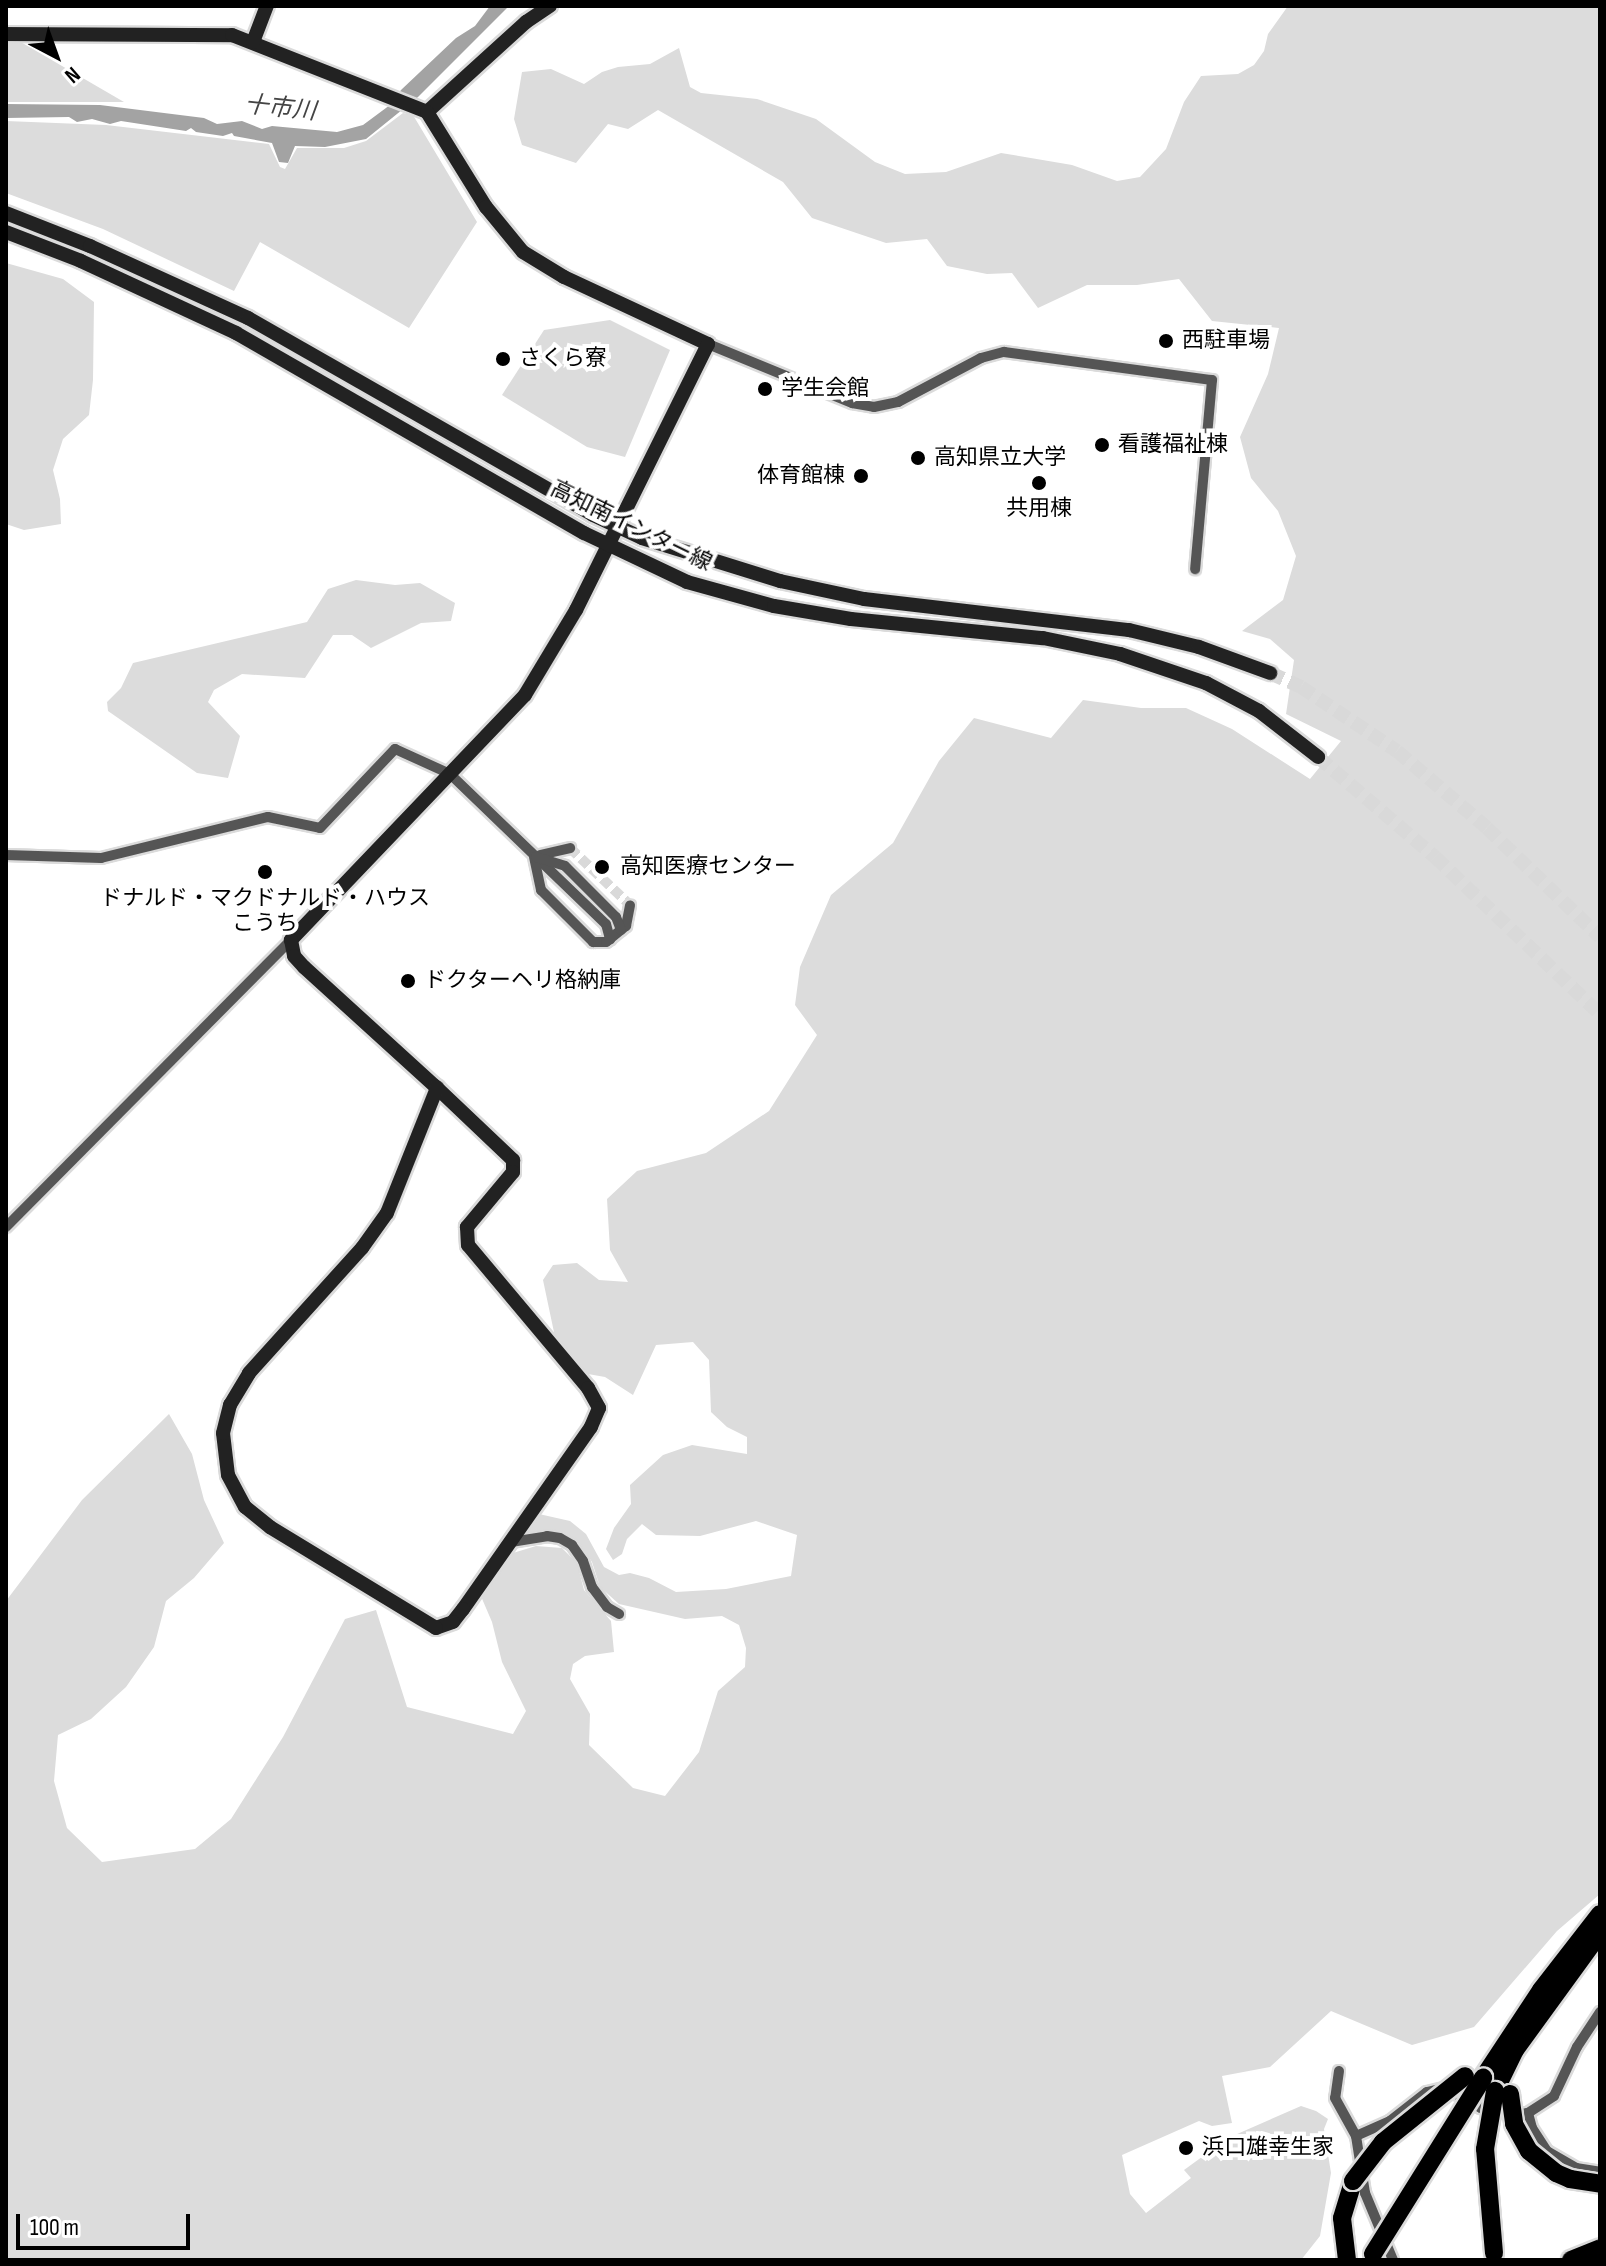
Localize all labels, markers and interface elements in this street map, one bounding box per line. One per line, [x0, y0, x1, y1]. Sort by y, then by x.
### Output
north arrow [16, 16, 96, 96]
text: N [59, 60, 85, 89]
water label: 十市川 [243, 90, 317, 126]
place label: 西駐車場 [1182, 328, 1270, 354]
marker: 西駐車場 [1157, 332, 1175, 350]
place label: さくら寮 [519, 346, 607, 372]
marker: さくら寮 [494, 350, 512, 368]
place label: 学生会館 [781, 376, 869, 402]
marker: 学生会館 [756, 380, 774, 398]
place label: 看護福祉棟 [1118, 432, 1228, 458]
marker: 看護福祉棟 [1093, 436, 1111, 454]
place label: 高知県立大学 [934, 445, 1066, 471]
marker: 高知県立大学 [909, 449, 927, 467]
place label: 体育館棟 [757, 463, 845, 489]
marker: 体育館棟 [852, 467, 870, 485]
marker: 共用棟 [1030, 474, 1048, 492]
street label: 高知南インター線 [546, 476, 716, 576]
place label: 共用棟 [1006, 496, 1072, 522]
place label: 高知医療センター [620, 854, 796, 880]
marker: 高知医療センター [591, 856, 613, 878]
marker: ドナルド・マクドナルド・ハウス こうち [256, 863, 274, 881]
place label: ドナルド・マクドナルド・ハウス こうち [100, 885, 430, 936]
place label: ドクターヘリ格納庫 [424, 968, 622, 994]
marker: ドクターヘリ格納庫 [399, 972, 417, 990]
place label: 浜口雄幸生家 [1202, 2135, 1334, 2161]
marker: 浜口雄幸生家 [1177, 2139, 1195, 2157]
scale bar [20, 2198, 194, 2248]
text: 100 m [30, 2213, 79, 2242]

